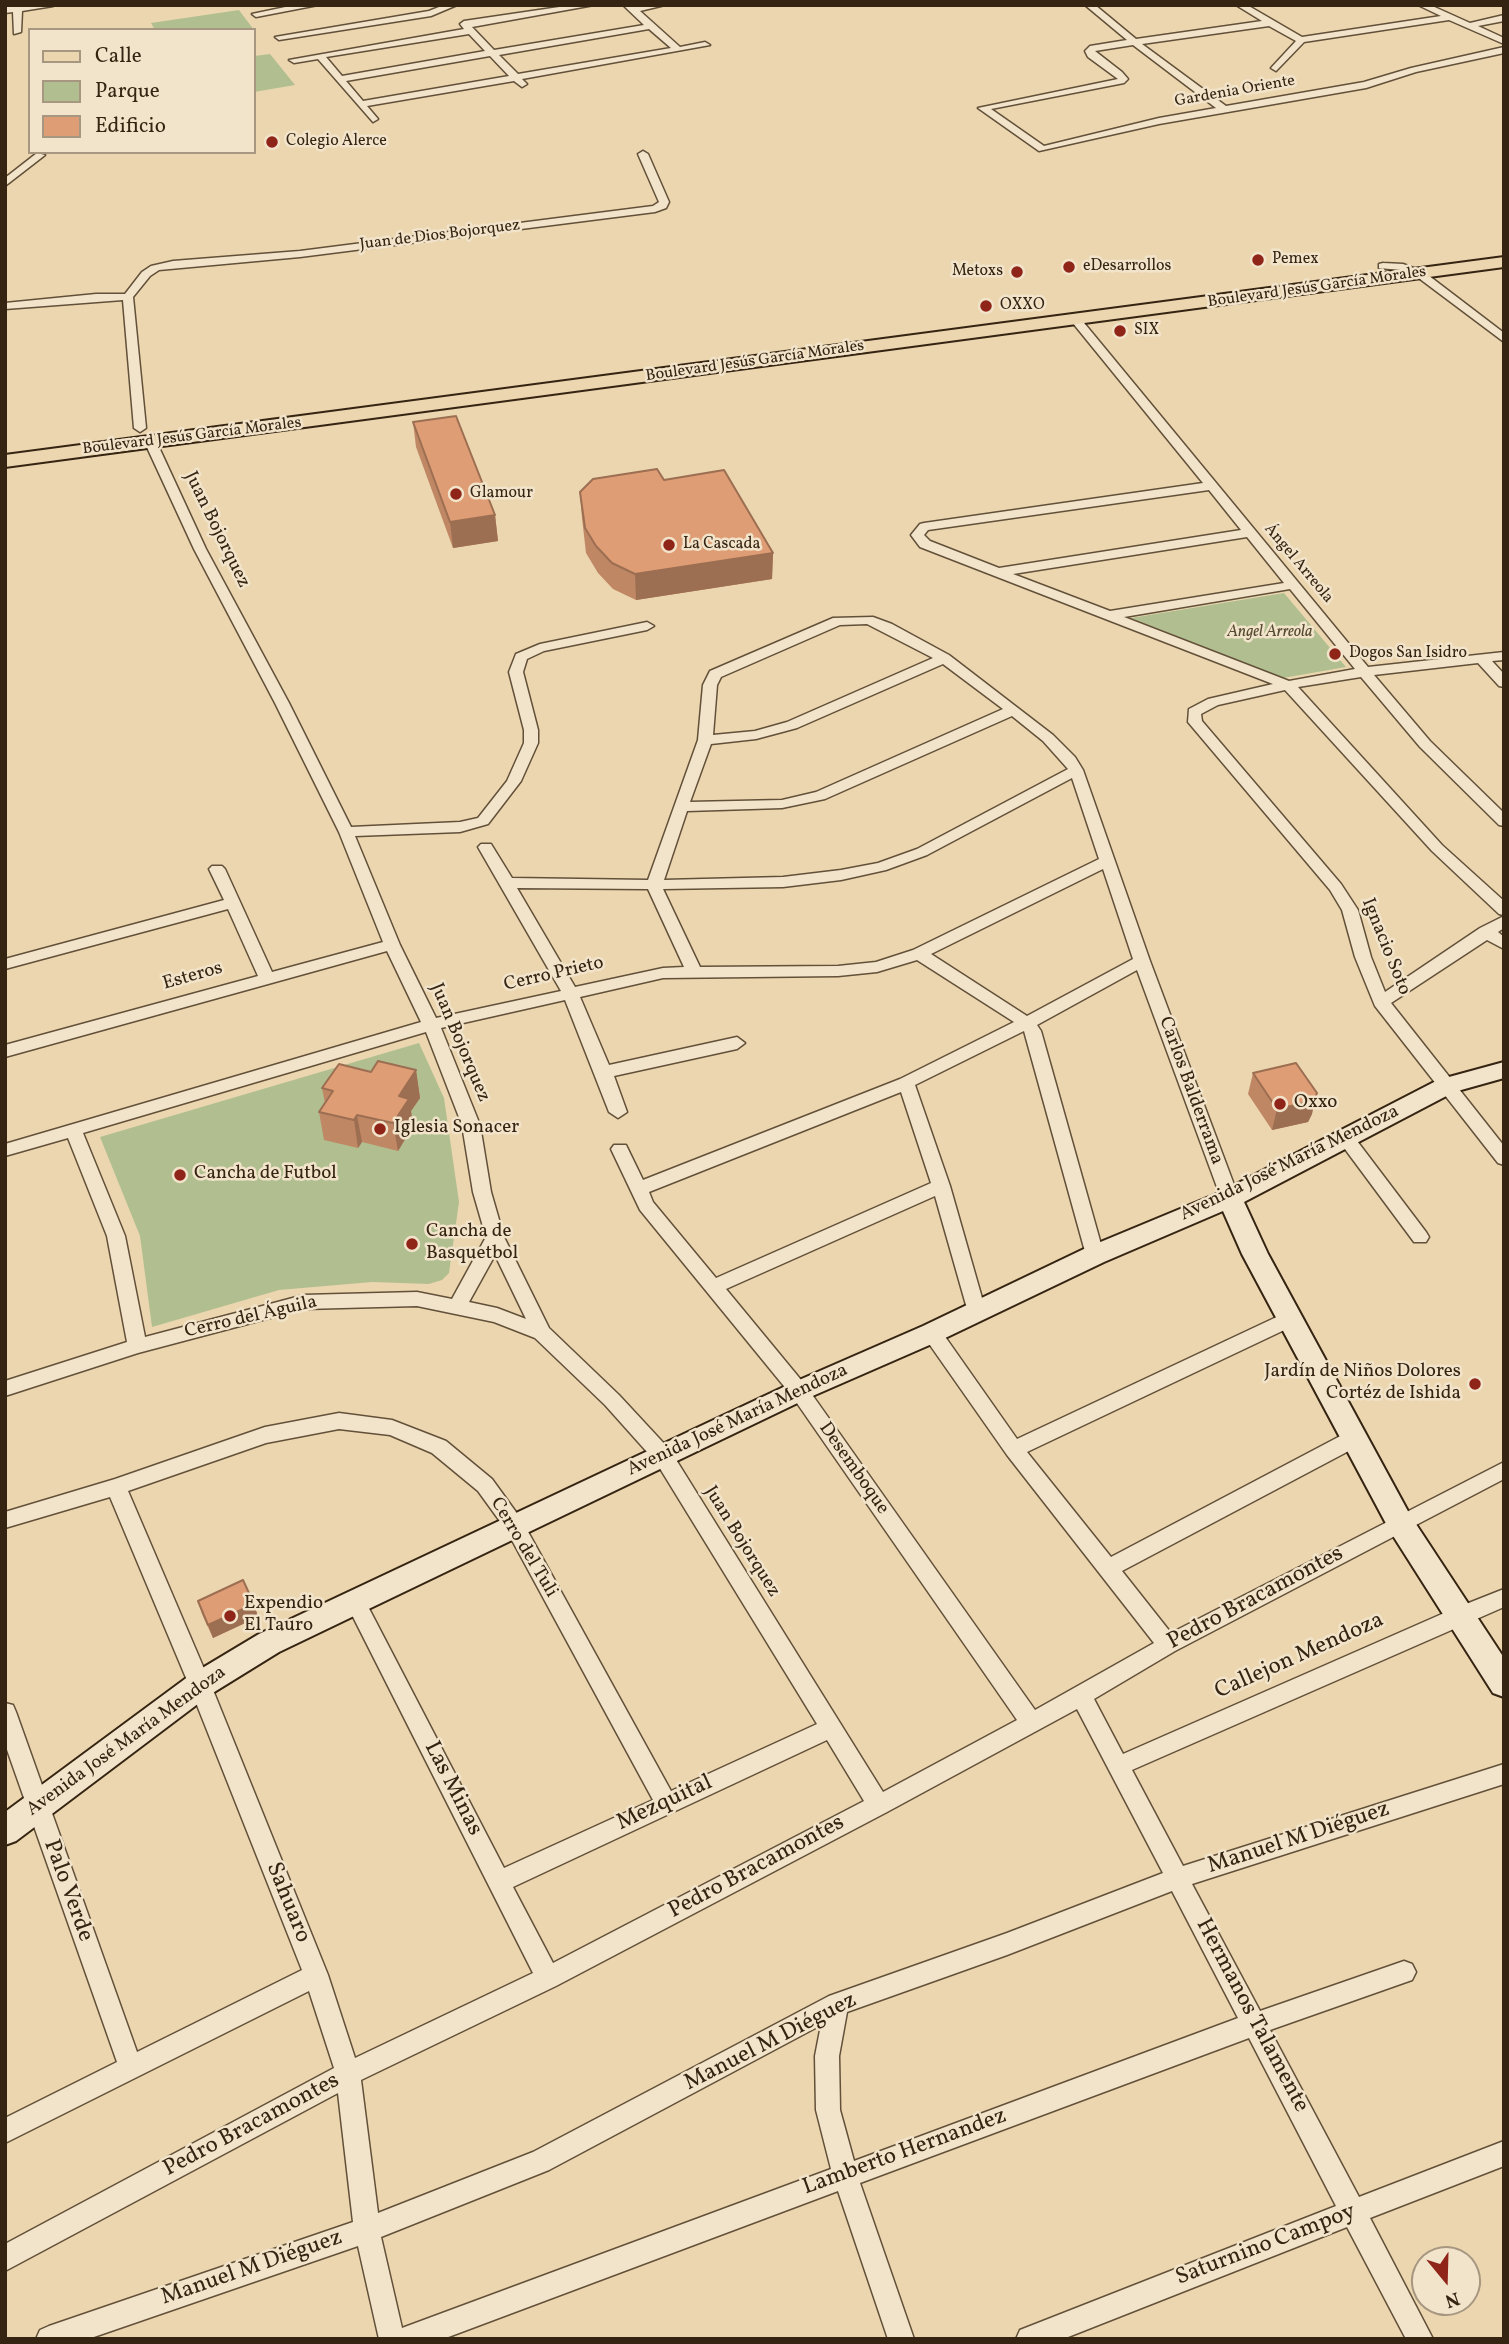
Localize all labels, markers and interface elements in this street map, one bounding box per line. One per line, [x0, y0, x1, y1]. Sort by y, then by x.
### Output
legend [28, 28, 256, 154]
text: Calle [95, 42, 142, 71]
street label: Gardenia Oriente [1173, 72, 1297, 112]
text: Parque [95, 77, 160, 106]
text: Edificio [95, 112, 166, 141]
place label: Colegio Alerce [286, 132, 387, 152]
marker: Colegio Alerce [264, 134, 280, 150]
street label: Juan de Dios Bojorquez [359, 217, 521, 255]
place label: Pemex [1272, 250, 1319, 270]
marker: Pemex [1250, 252, 1266, 268]
place label: eDesarrollos [1083, 257, 1171, 277]
marker: eDesarrollos [1061, 259, 1077, 275]
place label: Metoxs [952, 262, 1003, 282]
street label: Boulevard Jesús García Morales [1207, 263, 1427, 313]
marker: Metoxs [1009, 264, 1025, 280]
place label: OXXO [1000, 296, 1045, 316]
marker: OXXO [978, 298, 994, 314]
place label: SIX [1134, 321, 1159, 341]
marker: SIX [1112, 323, 1128, 339]
street label: Boulevard Jesús García Morales [645, 337, 865, 387]
street label: Boulevard Jesús García Morales [81, 414, 303, 460]
street label: Juan Bojorquez [178, 468, 254, 592]
place label: Glamour [470, 484, 533, 504]
marker: Glamour [448, 486, 464, 502]
street label: Ángel Arreola [1259, 520, 1337, 608]
place label: La Cascada [683, 535, 761, 555]
marker: La Cascada [661, 537, 677, 553]
park label: Angel Arreola [1227, 623, 1313, 643]
place label: Dogos San Isidro [1349, 644, 1467, 664]
marker: Dogos San Isidro [1327, 646, 1343, 662]
street label: Ignacio Soto [1355, 895, 1415, 999]
street label: Cerro Prieto [502, 952, 606, 998]
street label: Esteros [160, 958, 226, 996]
street label: Juan Bojorquez [424, 980, 494, 1106]
street label: Carlos Balderrama [1153, 1014, 1227, 1168]
place label: Oxxo [1294, 1093, 1337, 1115]
marker: Oxxo [1272, 1096, 1288, 1112]
street label: Avenida José María Mendoza [1177, 1101, 1403, 1227]
place label: Iglesia Sonacer [394, 1118, 519, 1140]
marker: Iglesia Sonacer [372, 1121, 388, 1137]
place label: Cancha de Futbol [194, 1164, 337, 1186]
marker: Cancha de Futbol [172, 1167, 188, 1183]
place label: Cancha de Basquetbol [426, 1222, 518, 1266]
marker: Cancha de Basquetbol [404, 1236, 420, 1252]
street label: Cerro del Águila [183, 1292, 319, 1344]
street label: Avenida José María Mendoza [624, 1360, 852, 1482]
place label: Jardín de Niños Dolores Cortéz de Ishida [1264, 1362, 1461, 1406]
marker: Jardín de Niños Dolores Cortéz de Ishida [1467, 1376, 1483, 1392]
street label: Desemboque [813, 1418, 893, 1520]
street label: Juan Bojorquez [698, 1482, 784, 1602]
street label: Cerro del Tuli [484, 1494, 562, 1602]
street label: Pedro Bracamontes [1163, 1541, 1349, 1657]
place label: Expendio El Tauro [244, 1594, 323, 1638]
street label: Callejon Mendoza [1211, 1607, 1389, 1707]
marker: Expendio El Tauro [222, 1608, 238, 1624]
street label: Avenida José María Mendoza [23, 1662, 231, 1822]
street label: Las Minas [417, 1737, 487, 1841]
street label: Mezquital [613, 1770, 717, 1838]
street label: Manuel M Diéguez [1205, 1797, 1393, 1881]
street label: Pedro Bracamontes [664, 1810, 850, 1926]
street label: Palo Verde [36, 1836, 98, 1946]
street label: Sahuaro [258, 1859, 316, 1947]
street label: Hermanos Talamente [1188, 1914, 1314, 2118]
street label: Manuel M Diéguez [680, 1988, 862, 2098]
street label: Pedro Bracamontes [159, 2068, 345, 2184]
street label: Lamberto Hernandez [799, 2103, 1011, 2203]
street label: Saturnino Campoy [1172, 2199, 1360, 2293]
street label: Manuel M Diéguez [158, 2225, 346, 2313]
north arrow [1411, 2246, 1481, 2316]
text: N [1441, 2284, 1463, 2314]

